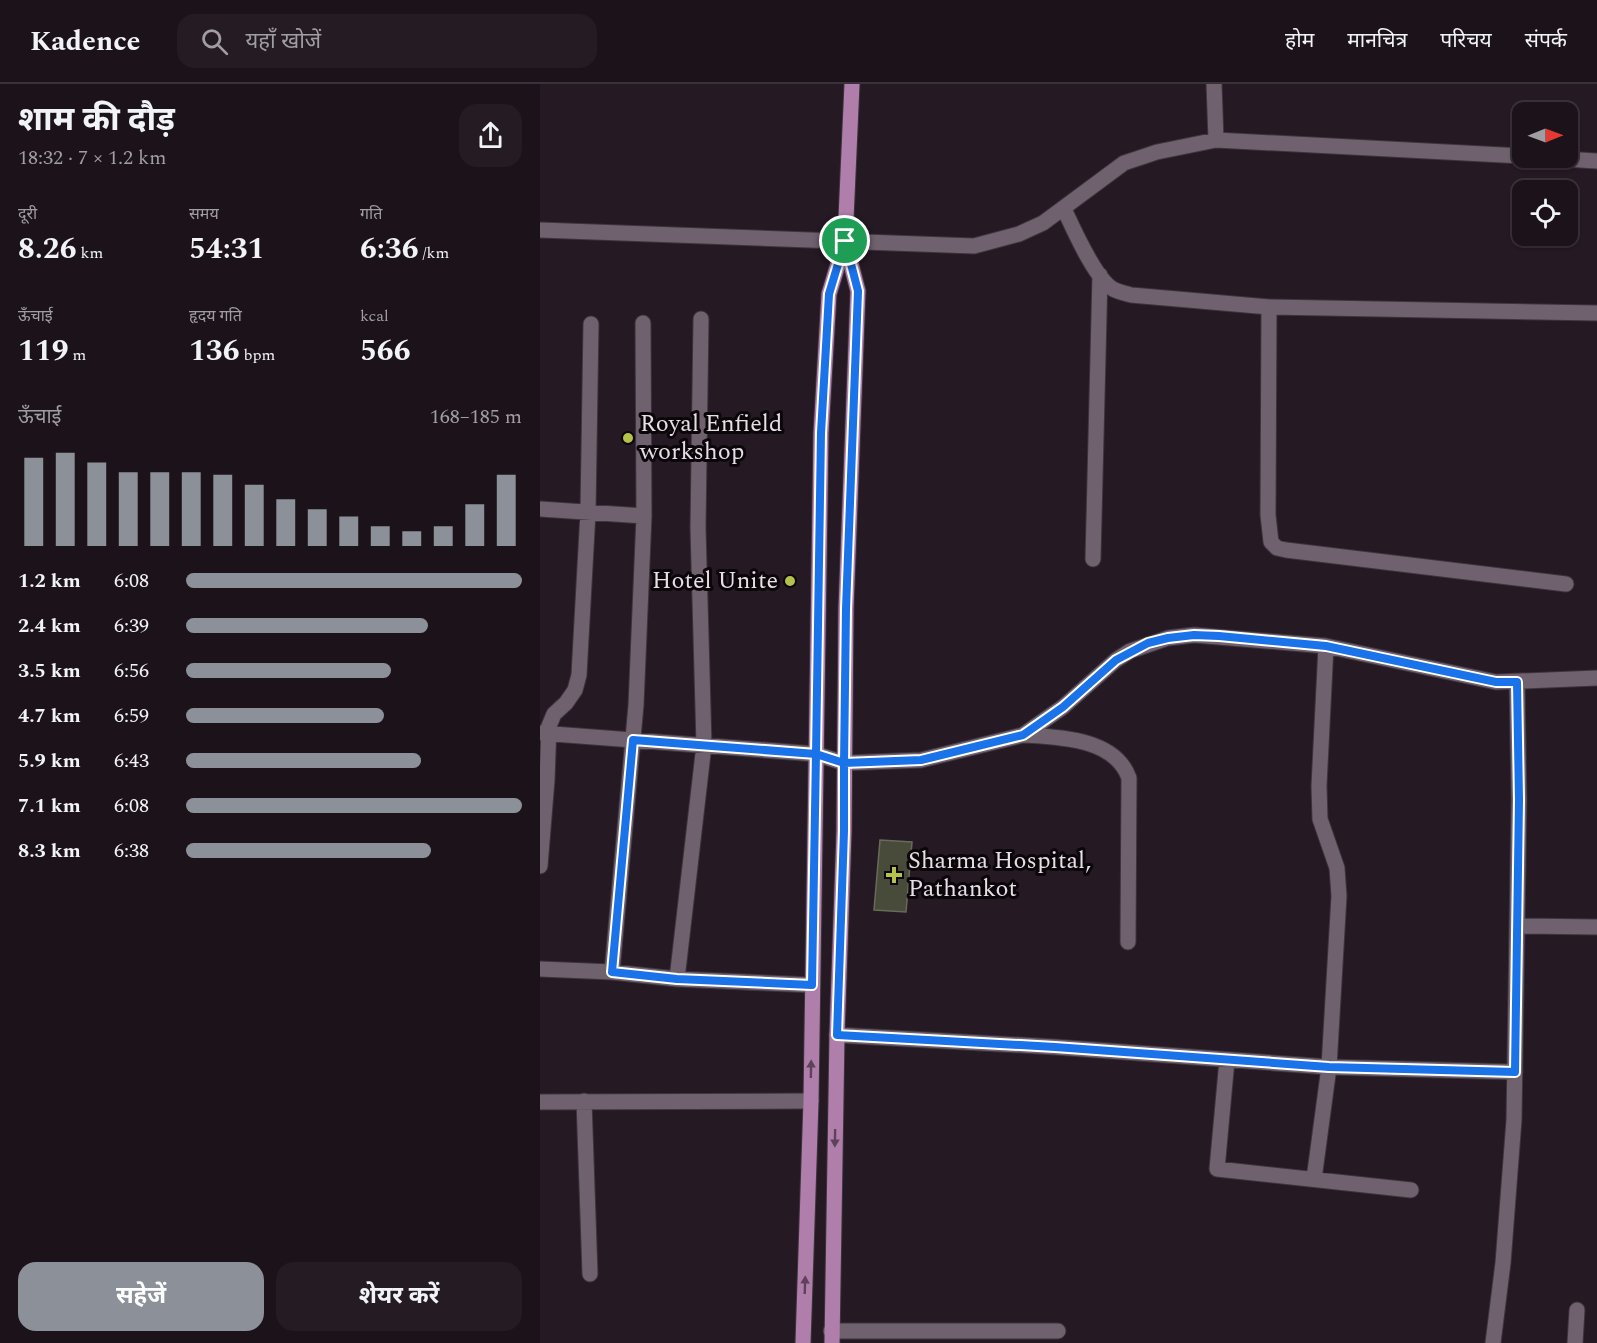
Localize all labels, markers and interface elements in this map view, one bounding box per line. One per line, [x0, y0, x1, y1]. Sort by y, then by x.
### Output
search box [177, 14, 597, 68]
text: Kadence [30, 20, 141, 63]
icon: search [198, 25, 231, 58]
text: यहाँ खोजें [246, 25, 321, 58]
text: होम [1285, 25, 1314, 57]
text: मानचित्र [1347, 25, 1407, 57]
text: परिचय [1440, 25, 1492, 57]
text: संपर्क [1525, 25, 1567, 57]
text: शाम की दौड़ [18, 95, 175, 145]
north arrow [1512, 102, 1578, 168]
map controls [1512, 102, 1578, 246]
button: share [459, 104, 522, 167]
text: 18:32 · 7 × 1.2 km [18, 143, 166, 173]
button: locate [1512, 180, 1578, 246]
text: दूरी [18, 202, 37, 226]
text: समय [189, 202, 219, 226]
text: गति [360, 202, 382, 226]
pin [819, 215, 870, 266]
icon: arrive [828, 224, 861, 257]
text: 8.26 [18, 226, 77, 272]
text: 54:31 [189, 226, 264, 272]
text: 6:36 [360, 226, 419, 272]
text: km [77, 241, 103, 265]
text: /km [419, 241, 449, 265]
text: ऊँचाई [18, 304, 53, 328]
text: हृदय गति [189, 304, 242, 328]
text: kcal [360, 304, 389, 328]
text: 119 [18, 328, 69, 374]
text: 136 [189, 328, 240, 374]
text: 566 [360, 328, 411, 374]
text: m [69, 343, 86, 367]
text: bpm [240, 343, 275, 367]
text: ऊँचाई [18, 402, 61, 432]
text: 168–185 m [430, 402, 522, 432]
place label: Royal Enfield workshop [639, 406, 782, 470]
marker: Royal Enfield workshop [621, 431, 635, 445]
place label: Hotel Unite [652, 563, 778, 599]
text: 1.2 km [18, 566, 81, 596]
text: 6:08 [114, 566, 149, 596]
marker: Hotel Unite [783, 574, 797, 588]
text: 2.4 km [18, 611, 81, 641]
text: 6:39 [114, 611, 149, 641]
text: 3.5 km [18, 656, 81, 686]
text: 6:56 [114, 656, 149, 686]
text: 4.7 km [18, 701, 81, 731]
text: 6:59 [114, 701, 149, 731]
text: 5.9 km [18, 746, 81, 776]
text: 6:43 [114, 746, 149, 776]
text: 7.1 km [18, 791, 81, 821]
text: 6:08 [114, 791, 149, 821]
text: 8.3 km [18, 836, 81, 866]
text: 6:38 [114, 836, 149, 866]
place label: Sharma Hospital, Pathankot [908, 843, 1091, 907]
marker: Sharma Hospital, Pathankot [885, 866, 903, 884]
one-way arrow [806, 1059, 816, 1078]
one-way arrow [830, 1128, 840, 1147]
button: सहेजें [18, 1262, 264, 1331]
button: शेयर करें [276, 1262, 522, 1331]
one-way arrow [800, 1275, 809, 1294]

